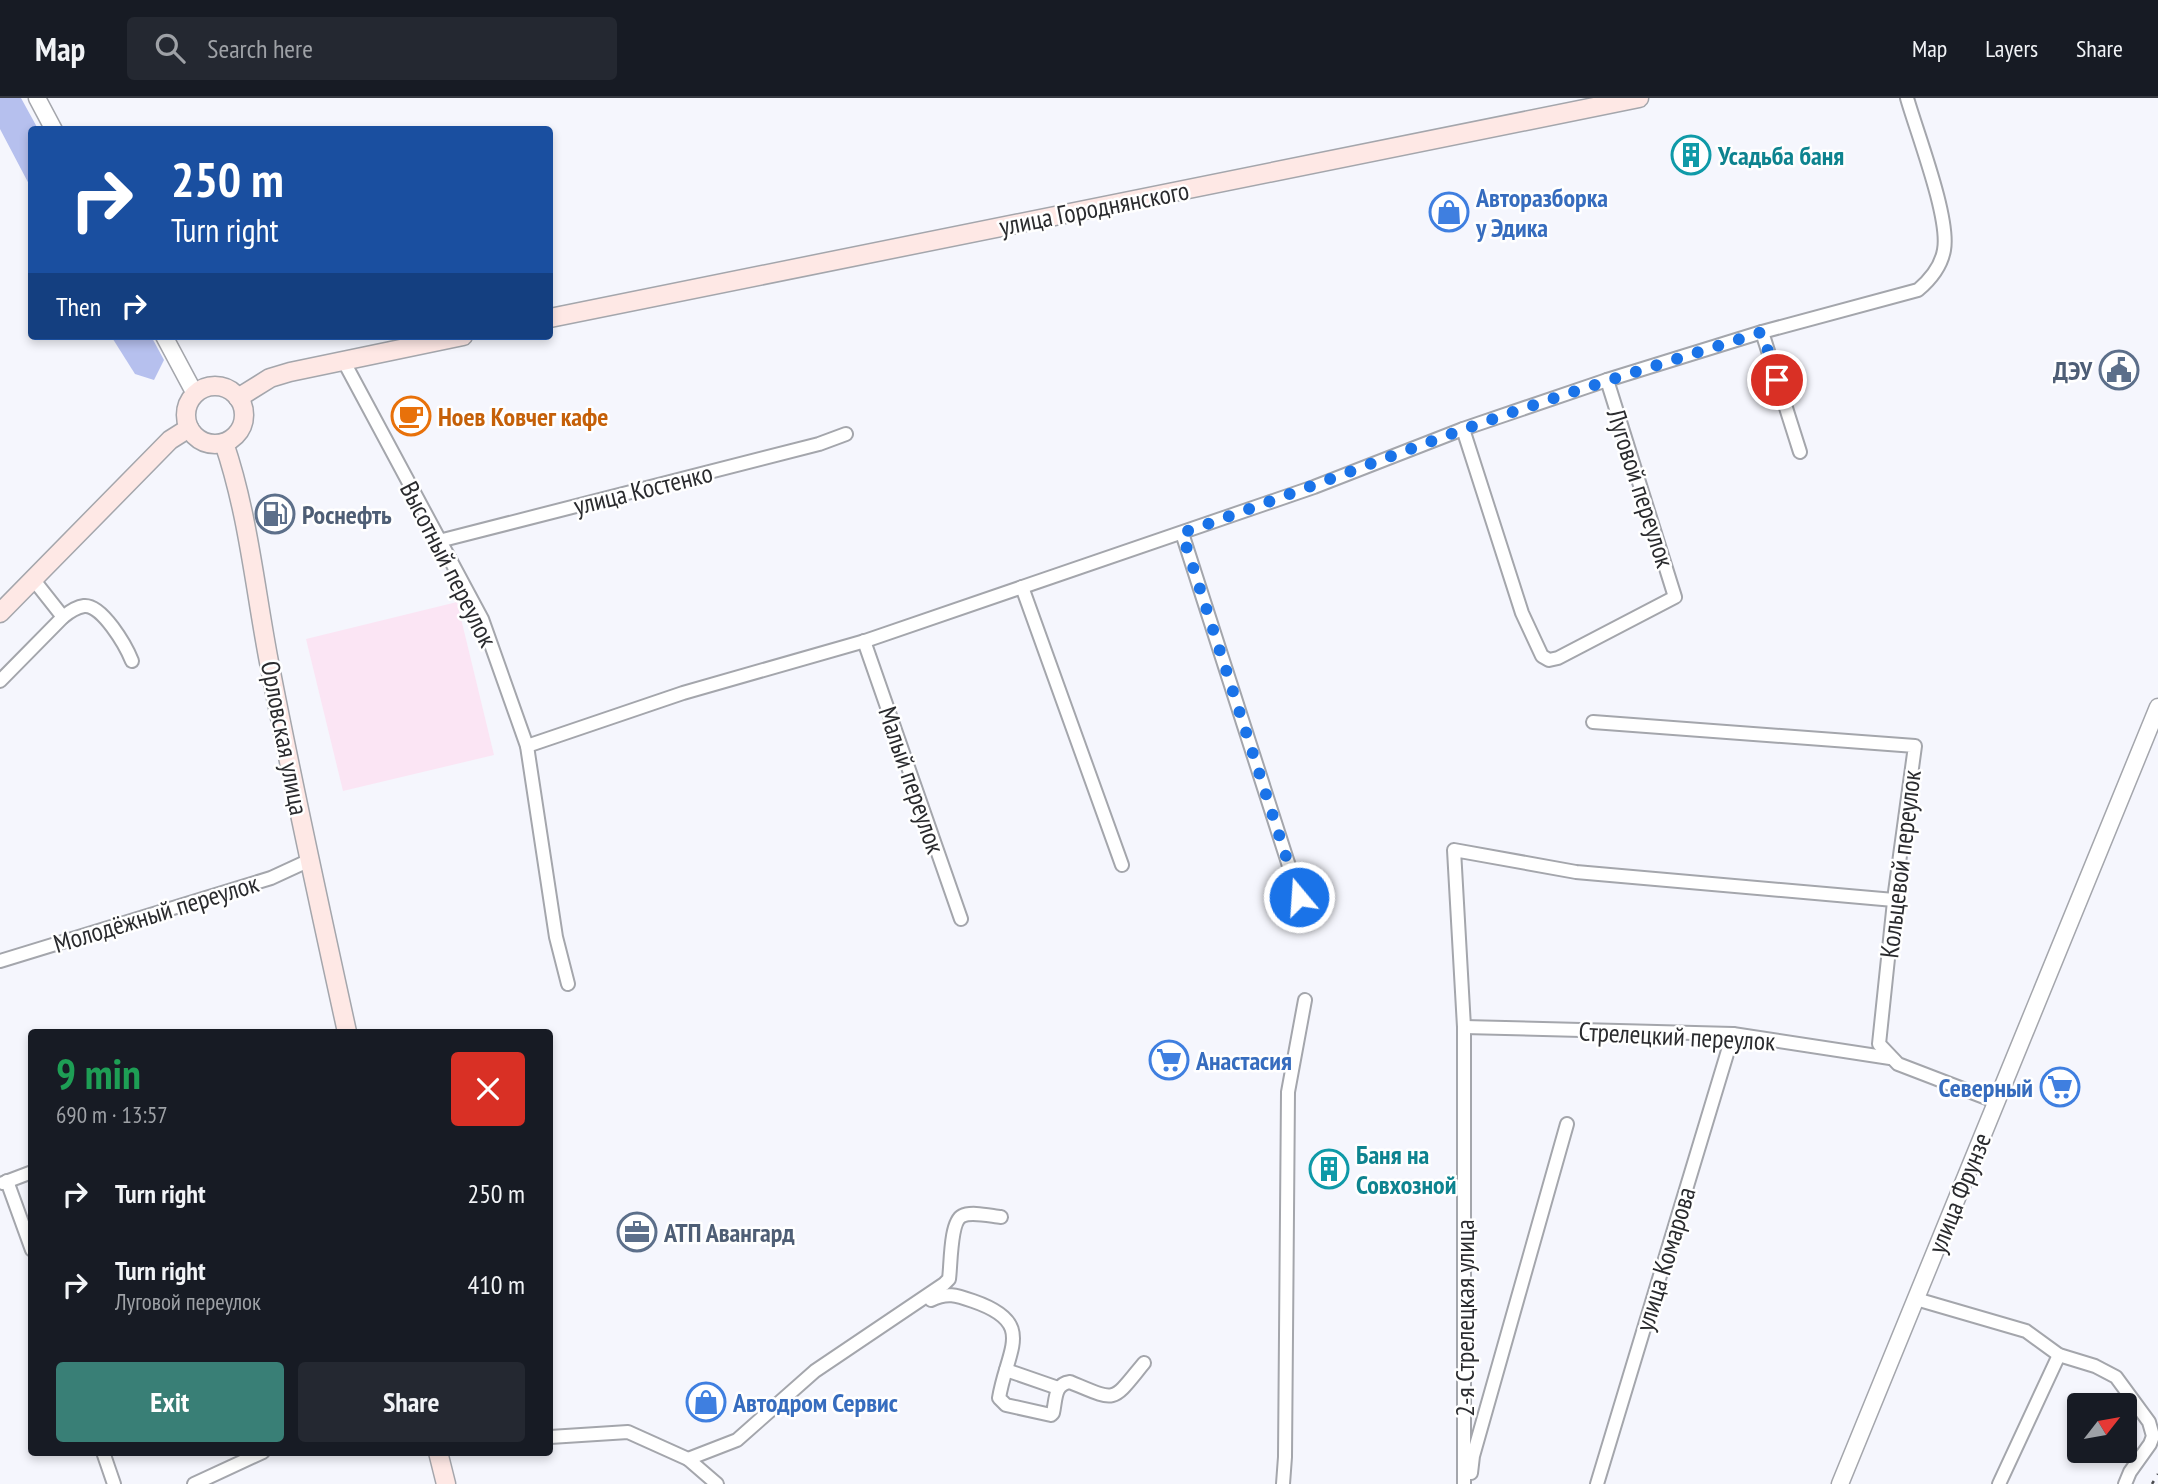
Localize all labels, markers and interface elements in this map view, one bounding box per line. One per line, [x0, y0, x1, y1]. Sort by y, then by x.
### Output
search box [127, 17, 617, 80]
text: Map [35, 27, 85, 70]
icon: search [151, 29, 189, 67]
text: Search here [207, 32, 313, 65]
text: Map [1912, 33, 1947, 64]
text: Layers [1985, 33, 2038, 64]
text: Share [2076, 33, 2123, 64]
building icon: Усадьба баня [1670, 134, 1712, 176]
place label: Усадьба баня [1717, 139, 1844, 172]
text: 250 m [171, 147, 284, 211]
icon: right [56, 154, 147, 245]
street label: улица Городнянского [996, 173, 1192, 243]
place label: Авторазборка у Эдика [1475, 181, 1608, 244]
shop icon: Авторазборка у Эдика [1428, 191, 1470, 233]
text: Turn right [171, 209, 279, 251]
icon: right [115, 287, 153, 325]
text: Then [56, 290, 101, 323]
public building icon: ДЭУ [2098, 349, 2140, 391]
pin [1747, 350, 1807, 410]
place label: ДЭУ [2053, 354, 2093, 387]
icon: arrive [1758, 361, 1796, 399]
cafe icon: Ноев Ковчег кафе [390, 395, 432, 437]
place label: Ноев Ковчег кафе [438, 400, 608, 433]
street label: Луговой переулок [1600, 403, 1682, 572]
street label: улица Костенко [570, 456, 716, 522]
street label: Высотный переулок [393, 476, 505, 652]
fuel station icon: Роснефть [254, 493, 296, 535]
place label: Роснефть [302, 498, 392, 531]
street label: Орловская улица [254, 658, 316, 818]
street label: Малый переулок [871, 702, 953, 858]
street label: Кольцевой переулок [1872, 768, 1928, 960]
position arrow [1262, 860, 1336, 934]
street label: Молодёжный переулок [49, 866, 263, 960]
street label: Стрелецкий переулок [1578, 1014, 1776, 1058]
supermarket icon: Анастасия [1148, 1039, 1190, 1081]
place label: Анастасия [1195, 1044, 1292, 1077]
text: 9 min [56, 1046, 141, 1101]
button: close [451, 1052, 525, 1126]
supermarket icon: Северный [2039, 1066, 2081, 1108]
place label: Северный [1939, 1071, 2033, 1104]
text: 690 m · 13:57 [56, 1100, 168, 1129]
street label: улица Фрунзе [1920, 1128, 1998, 1258]
place label: Баня на Совхозной [1356, 1138, 1456, 1201]
building icon: Баня на Совхозной [1308, 1148, 1350, 1190]
icon: right [56, 1175, 94, 1213]
text: Turn right [115, 1177, 206, 1210]
text: 250 m [467, 1177, 525, 1210]
street label: улица Комарова [1627, 1183, 1703, 1335]
office icon: АТП Авангард [616, 1211, 658, 1253]
place label: АТП Авангард [663, 1216, 795, 1249]
street label: 2-я Стрелецкая улица [1448, 1219, 1481, 1417]
text: Turn right [115, 1254, 206, 1287]
icon: right [56, 1266, 94, 1304]
text: 410 m [467, 1268, 525, 1301]
text: Луговой переулок [115, 1287, 261, 1316]
button: Exit [56, 1362, 284, 1442]
button: Share [298, 1362, 525, 1442]
shop icon: Автодром Сервис [685, 1381, 727, 1423]
place label: Автодром Сервис [732, 1386, 898, 1419]
north arrow [2067, 1393, 2137, 1463]
map controls [2067, 1393, 2137, 1463]

